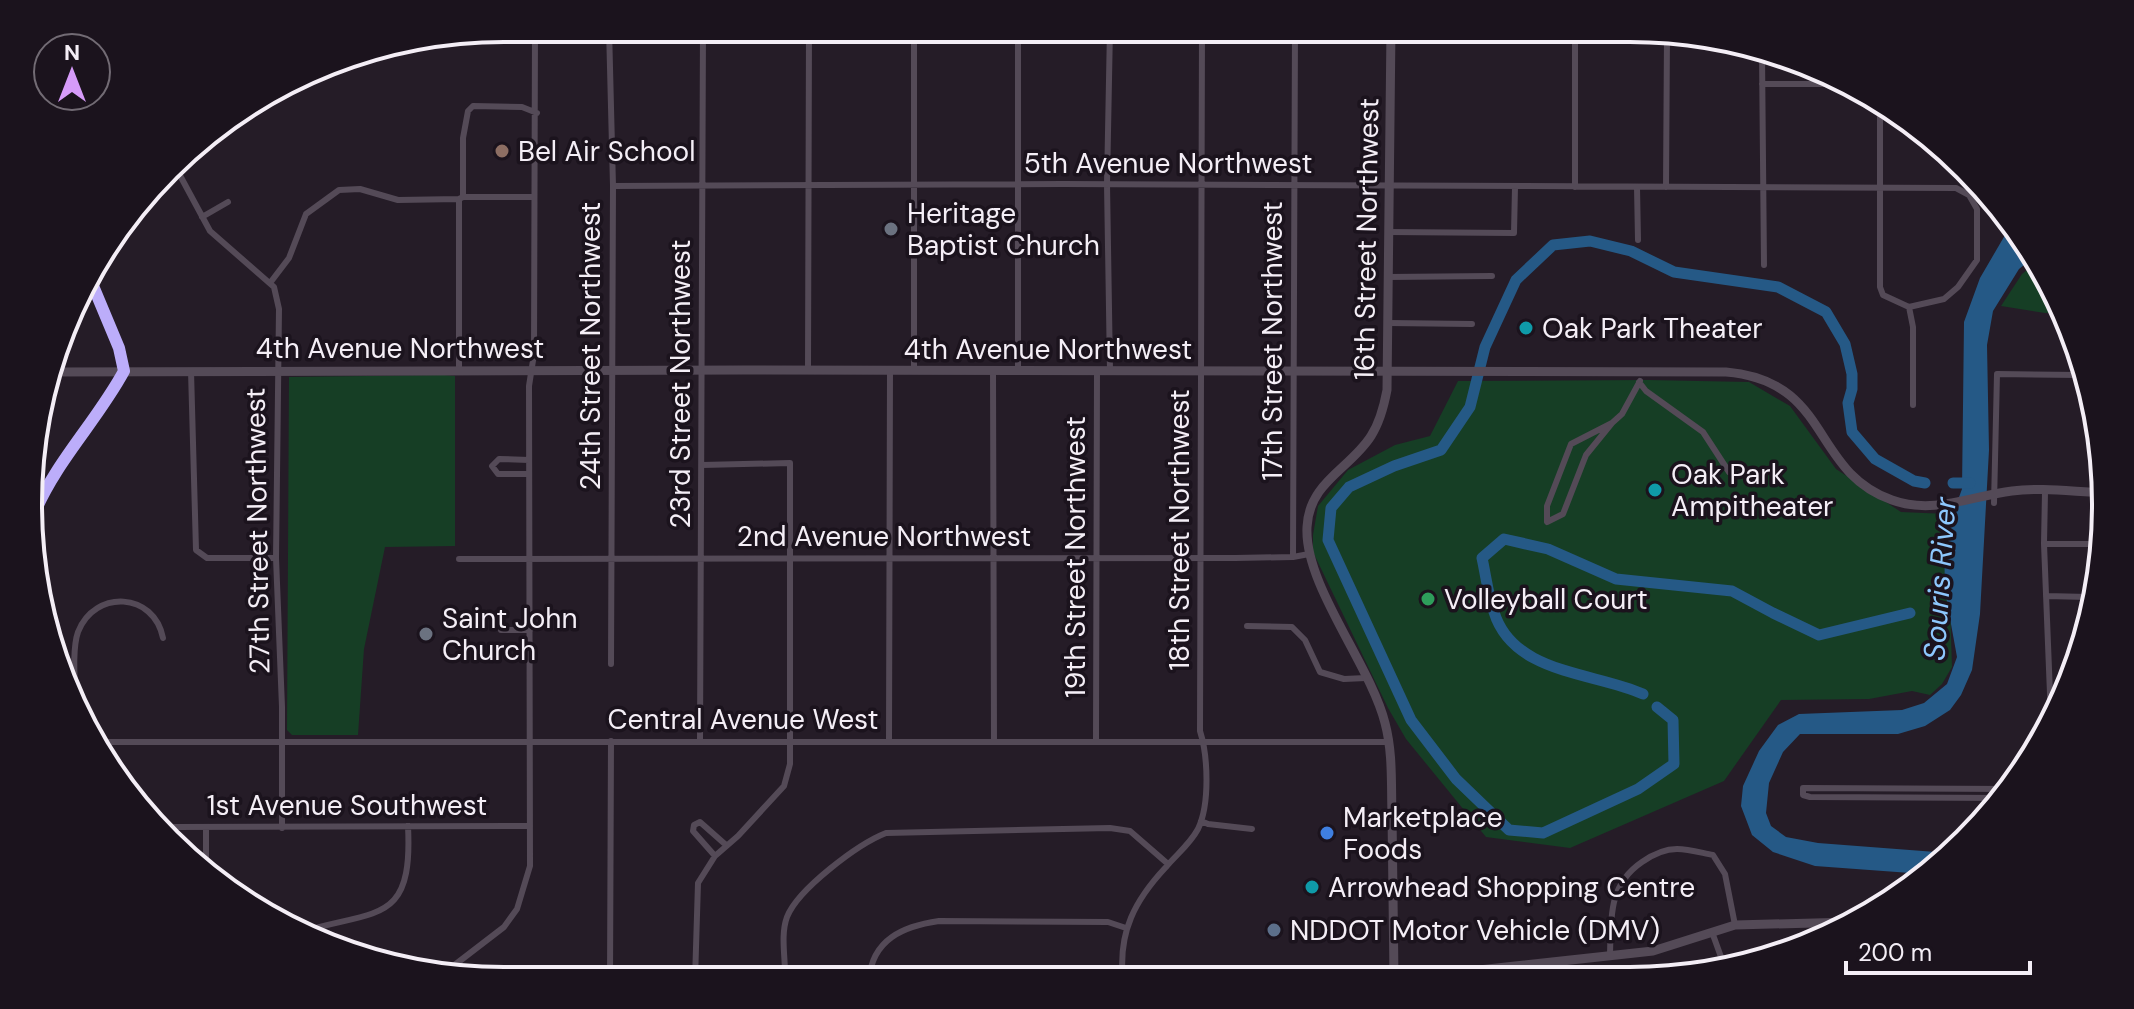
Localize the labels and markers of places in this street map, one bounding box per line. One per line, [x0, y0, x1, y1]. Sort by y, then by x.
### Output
place label: Bel Air School [518, 133, 695, 170]
marker: Bel Air School [493, 142, 511, 160]
place label: Heritage Baptist Church [907, 195, 1100, 264]
marker: Heritage Baptist Church [882, 220, 900, 238]
place label: Oak Park Theater [1542, 310, 1763, 347]
marker: Oak Park Theater [1517, 319, 1535, 337]
place label: Oak Park Ampitheater [1671, 456, 1833, 525]
marker: Oak Park Ampitheater [1646, 481, 1664, 499]
place label: Volleyball Court [1444, 581, 1648, 618]
marker: Volleyball Court [1419, 590, 1437, 608]
place label: Saint John Church [442, 600, 578, 669]
marker: Saint John Church [417, 625, 435, 643]
place label: Marketplace Foods [1343, 799, 1503, 868]
marker: Marketplace Foods [1318, 824, 1336, 842]
place label: Arrowhead Shopping Centre [1328, 869, 1695, 906]
marker: Arrowhead Shopping Centre [1303, 878, 1321, 896]
place label: NDDOT Motor Vehicle (DMV) [1290, 912, 1660, 949]
marker: NDDOT Motor Vehicle (DMV) [1265, 921, 1283, 939]

